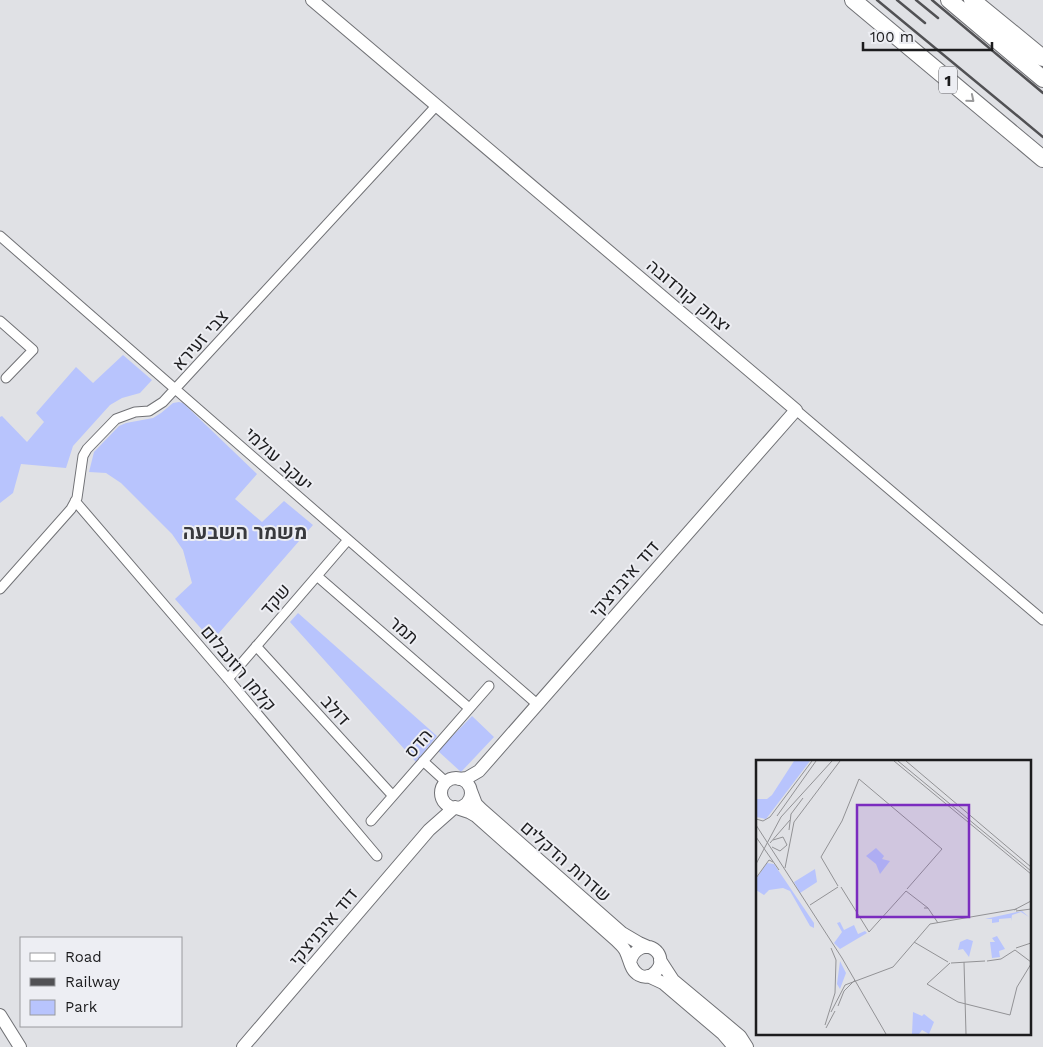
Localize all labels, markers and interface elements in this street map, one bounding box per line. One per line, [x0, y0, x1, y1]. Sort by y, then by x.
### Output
scale bar [863, 20, 992, 52]
text: 100 m [870, 28, 914, 46]
road number: 1 [939, 66, 957, 94]
one-way arrow [965, 94, 974, 102]
street label: יצחק קורדובה [643, 255, 735, 337]
street label: צבי זעירא [168, 306, 232, 374]
street label: יעקב עולמי [241, 423, 317, 495]
district label: משמר השבעה [183, 520, 307, 544]
street label: דוד איבניצקי [585, 536, 663, 622]
street label: שקד [256, 579, 294, 619]
street label: תמר [385, 612, 423, 648]
street label: קלמן רוזנבלום [197, 621, 281, 715]
street label: דולב [317, 691, 355, 729]
street label: הדס [400, 724, 436, 762]
inset map [756, 760, 1030, 1034]
street label: שדרות הדקלים [517, 816, 615, 906]
street label: דוד איבניצקי [284, 884, 362, 970]
legend [20, 937, 182, 1027]
text: Road [65, 948, 102, 966]
text: Railway [65, 973, 120, 991]
text: Park [65, 998, 98, 1016]

